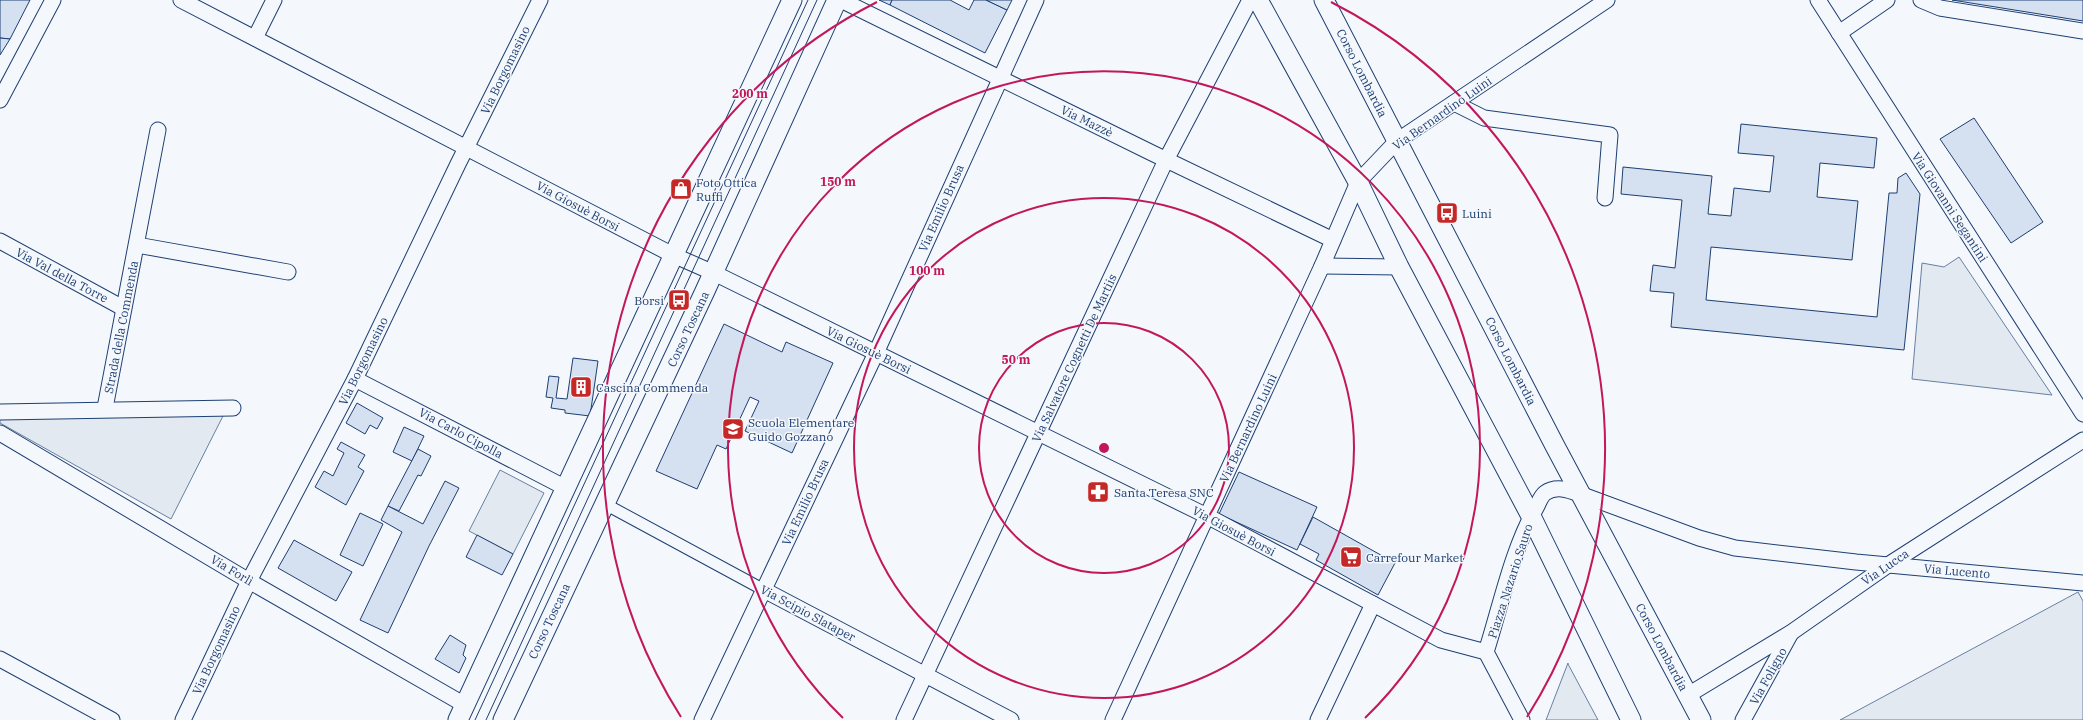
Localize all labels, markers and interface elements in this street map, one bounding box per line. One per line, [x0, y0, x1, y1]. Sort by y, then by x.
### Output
street label: Via Borgomasino [477, 23, 533, 117]
street label: Corso Lombardia [1333, 26, 1391, 120]
street label: Via Bernardino Luini [1389, 73, 1495, 153]
text: 200 m [732, 86, 768, 101]
street label: Via Mazzè [1058, 102, 1116, 140]
street label: Via Giovanni Segantini [1909, 149, 1991, 265]
street label: Via Emilio Brusa [915, 162, 967, 254]
text: 150 m [820, 174, 856, 189]
place label: Foto Ottica Ruffi [696, 175, 757, 204]
shop icon: Foto Ottica Ruffi [668, 176, 694, 202]
street label: Via Giosuè Borsi [534, 178, 622, 234]
bus stop icon: Luini [1434, 200, 1460, 226]
place label: Luini [1462, 206, 1492, 221]
street label: Via Val della Torre [13, 244, 111, 306]
street label: Strada della Commenda [101, 259, 141, 395]
text: 100 m [909, 263, 945, 278]
street label: Via Salvatore Cognetti De Martiis [1028, 271, 1120, 445]
bus stop icon: Borsi [666, 287, 692, 313]
street label: Corso Toscana [664, 288, 712, 369]
place label: Borsi [634, 293, 664, 308]
street label: Via Borgomasino [335, 314, 391, 408]
street label: Corso Lombardia [1482, 314, 1540, 408]
street label: Via Giosuè Borsi [824, 323, 914, 377]
text: 50 m [1002, 352, 1031, 367]
street label: Via Bernardino Luini [1216, 371, 1280, 485]
building icon: Cascina Commenda [568, 374, 594, 400]
place label: Cascina Commenda [596, 380, 709, 395]
street label: Via Carlo Cipolla [416, 405, 506, 462]
place label: Scuola Elementare Guido Gozzano [748, 415, 854, 444]
school or university icon: Scuola Elementare Guido Gozzano [720, 416, 746, 442]
centre of rings [1097, 441, 1111, 455]
street label: Via Emilio Brusa [778, 456, 832, 548]
pharmacy icon: Santa Teresa SNC [1085, 479, 1111, 505]
place label: Santa Teresa SNC [1114, 485, 1214, 500]
street label: Via Giosuè Borsi [1190, 503, 1278, 559]
street label: Piazza Nazario Sauro [1484, 522, 1536, 640]
supermarket icon: Carrefour Market [1338, 544, 1364, 570]
street label: Via Lucca [1858, 545, 1912, 588]
place label: Carrefour Market [1366, 550, 1463, 565]
street label: Via Forlì [208, 551, 256, 589]
street label: Via Lucento [1923, 561, 1991, 581]
street label: Corso Toscana [525, 580, 573, 661]
street label: Via Scipio Slataper [758, 582, 859, 645]
street label: Corso Lombardia [1633, 601, 1692, 694]
street label: Via Borgomasino [189, 603, 243, 697]
street label: Via Foligno [1746, 645, 1790, 707]

